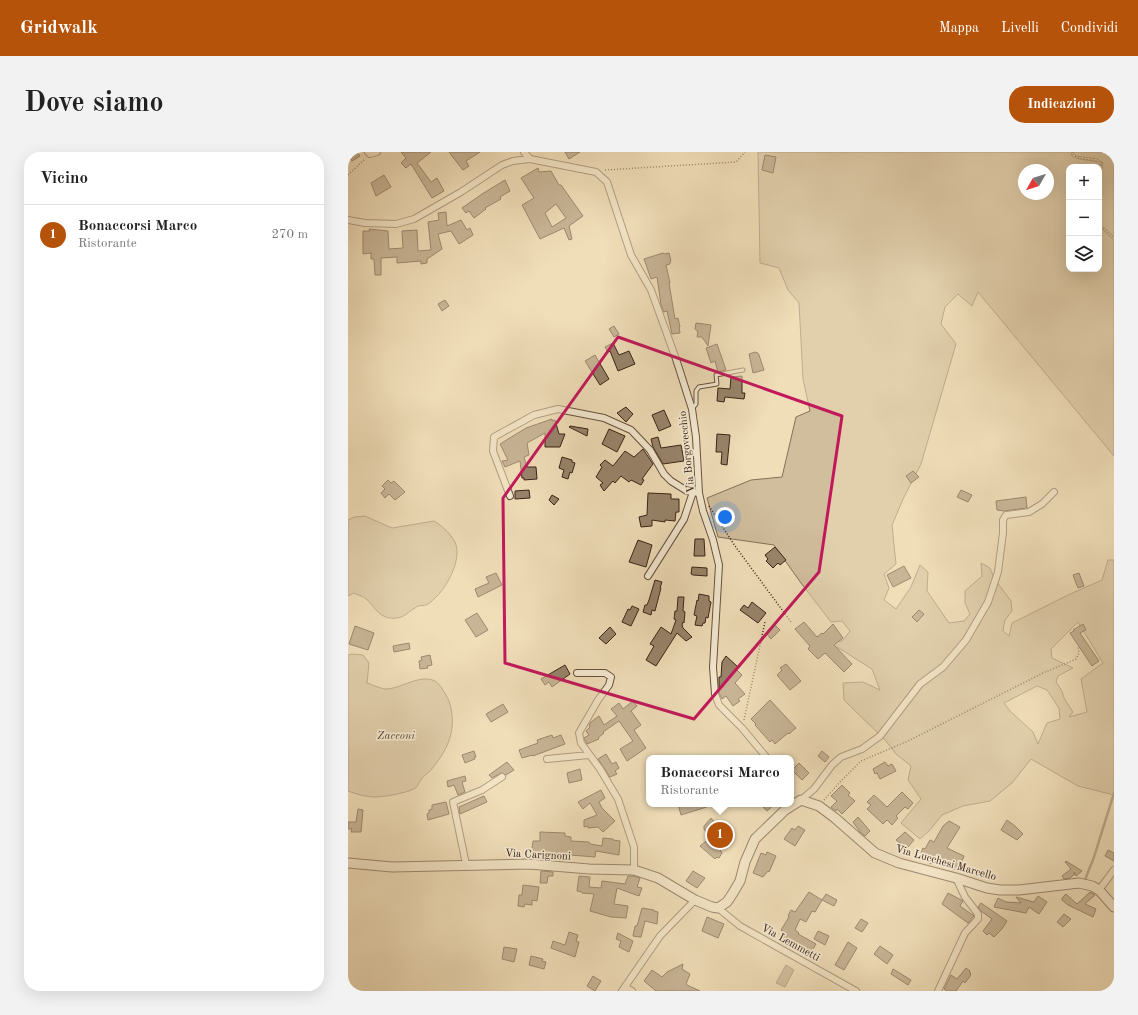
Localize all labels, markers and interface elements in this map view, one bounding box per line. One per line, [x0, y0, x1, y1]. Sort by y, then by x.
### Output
text: Gridwalk [20, 19, 98, 38]
text: Mappa [939, 21, 979, 35]
text: Livelli [1001, 21, 1039, 35]
text: Condividi [1061, 21, 1118, 35]
button: Indicazioni [1009, 86, 1114, 123]
text: Dove siamo [24, 90, 164, 118]
north arrow [1018, 164, 1054, 200]
map controls [1066, 164, 1102, 272]
button: + [1066, 164, 1102, 200]
text: Vicino [40, 170, 88, 187]
button: − [1066, 200, 1102, 236]
text: Bonaccorsi Marco [78, 219, 197, 234]
text: 1 [49, 228, 57, 241]
text: 270 m [271, 228, 308, 241]
button: layers [1066, 236, 1102, 272]
text: Ristorante [78, 237, 137, 250]
street label: Via Borgovecchio [678, 410, 697, 493]
your location [715, 507, 735, 527]
park label: Zacconi [377, 731, 415, 742]
popup [646, 755, 794, 807]
text: Bonaccorsi Marco [660, 766, 780, 781]
text: Ristorante [660, 784, 719, 797]
pin: 1 [707, 820, 733, 850]
street label: Via Lucchesi Marcello [894, 844, 997, 883]
street label: Via Carignoni [505, 848, 571, 863]
street label: Via Lemmetti [759, 923, 821, 964]

